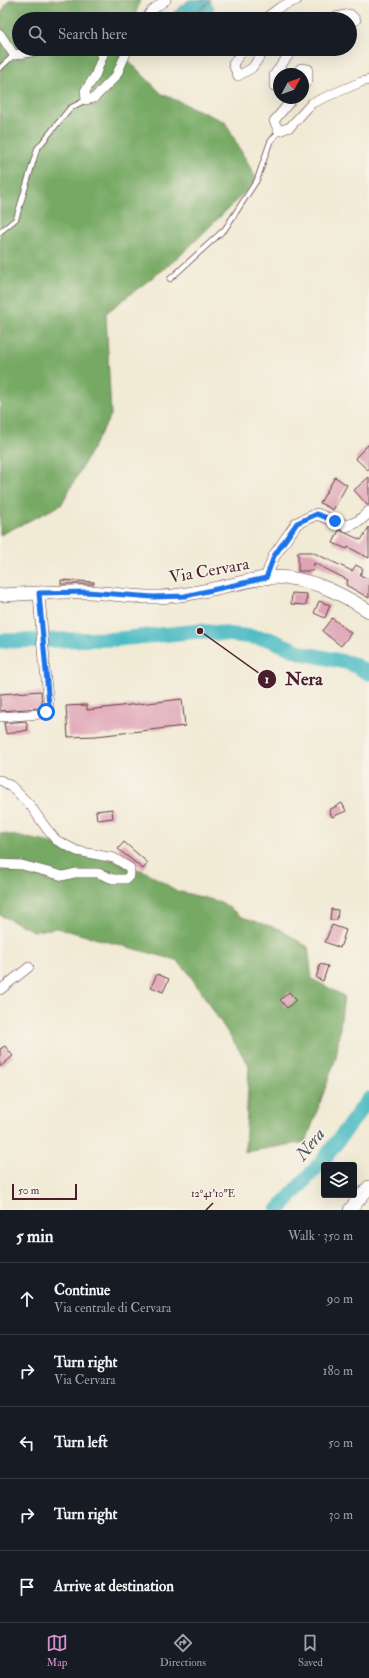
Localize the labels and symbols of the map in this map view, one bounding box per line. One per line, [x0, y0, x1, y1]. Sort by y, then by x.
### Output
north arrow [273, 68, 309, 104]
route end [326, 512, 344, 530]
street label: Via Cervara [168, 553, 252, 588]
callout: Nera [257, 664, 330, 694]
text: Nera [284, 668, 323, 691]
text: 1 [265, 672, 269, 687]
route start [37, 703, 55, 721]
water label: Nera [290, 1123, 330, 1166]
scale bar [12, 1182, 77, 1201]
text: 12°41'10"E [191, 1188, 235, 1200]

